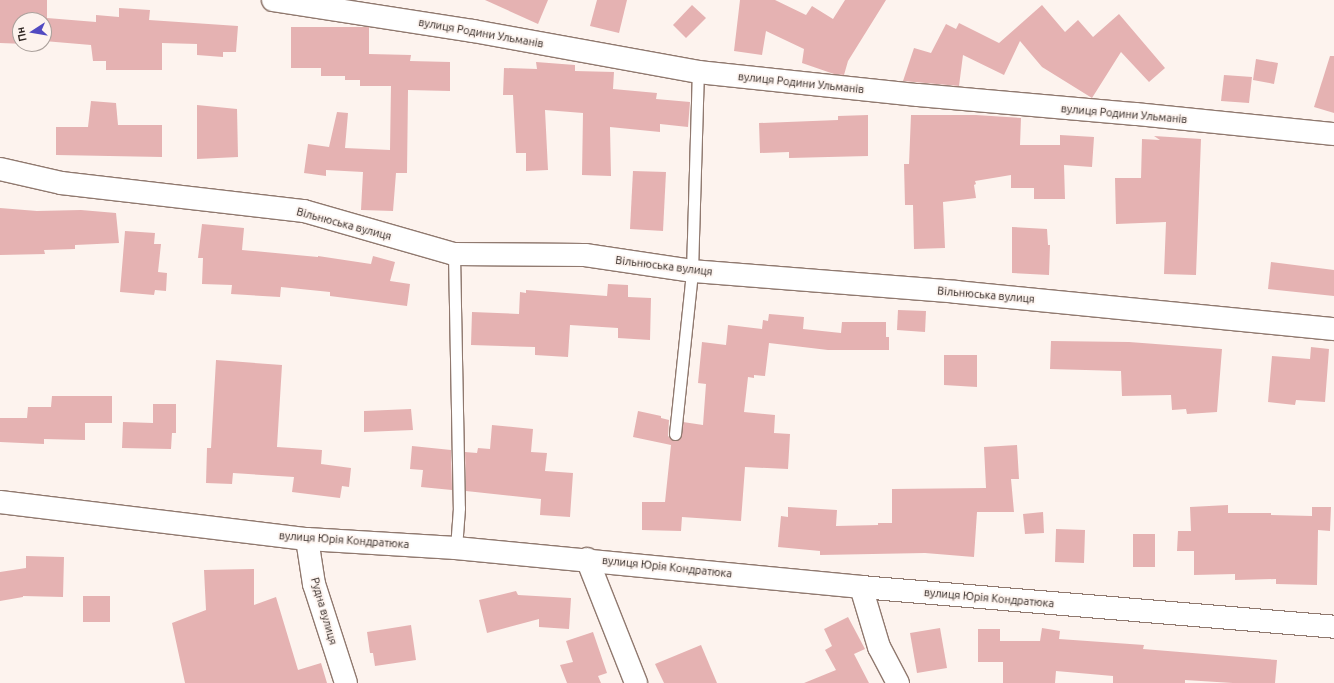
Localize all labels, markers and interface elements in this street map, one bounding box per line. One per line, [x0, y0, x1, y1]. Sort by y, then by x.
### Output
north arrow [12, 12, 52, 52]
street label: вулиця Родини Ульманів [417, 15, 545, 51]
text: Пн [14, 26, 29, 43]
street label: вулиця Родини Ульманів [737, 70, 865, 96]
street label: вулиця Родини Ульманів [1060, 102, 1188, 126]
street label: Вільнюська вулиця [295, 205, 393, 243]
street label: Вільнюська вулиця [615, 253, 713, 279]
street label: Вільнюська вулиця [937, 284, 1035, 306]
street label: вулиця Юрія Кондратюка [278, 529, 410, 551]
street label: вулиця Юрія Кондратюка [601, 554, 733, 580]
street label: Рудна вулиця [308, 576, 340, 646]
street label: вулиця Юрія Кондратюка [923, 586, 1055, 610]

